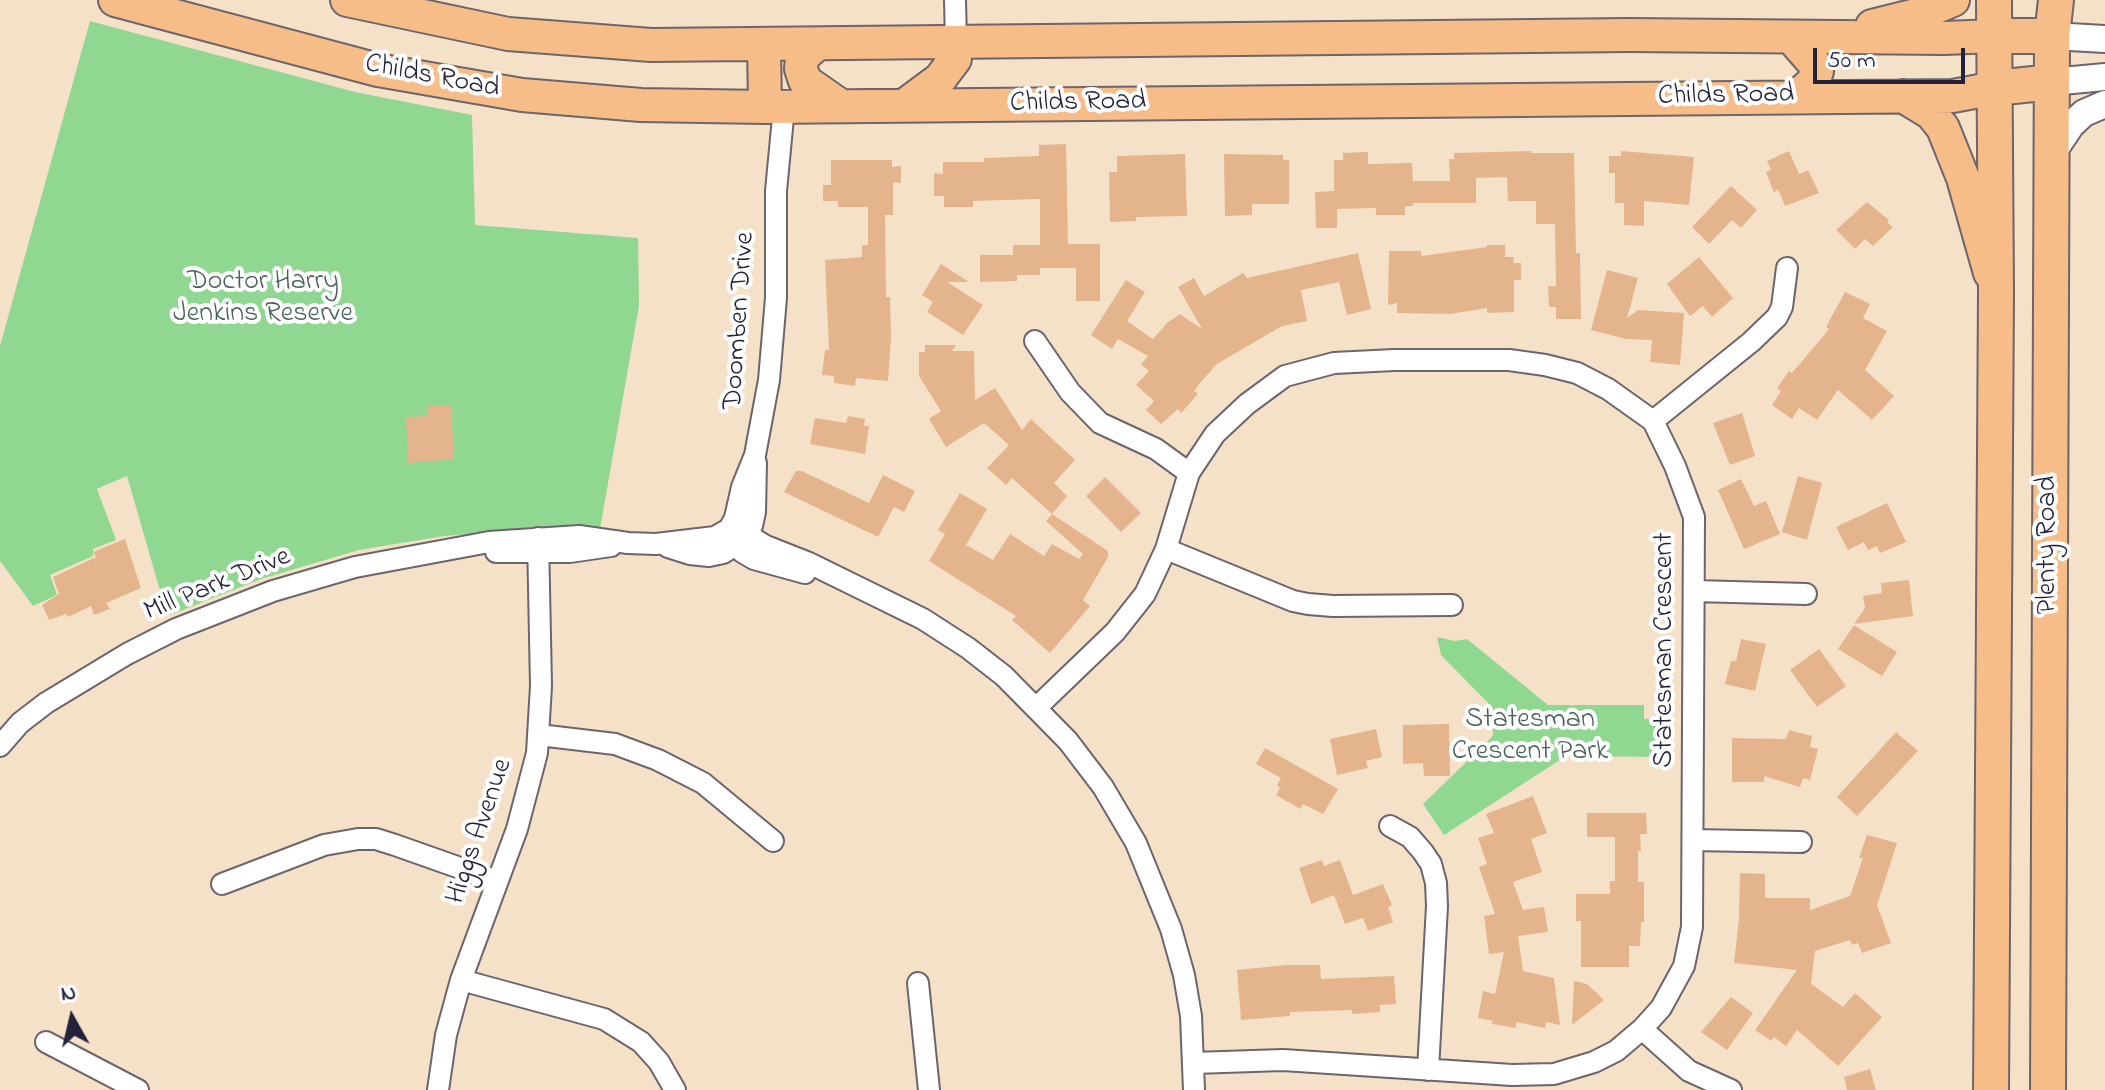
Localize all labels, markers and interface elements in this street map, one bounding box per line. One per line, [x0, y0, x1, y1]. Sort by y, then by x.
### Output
scale bar [1817, 32, 1969, 82]
text: 50 m [1827, 44, 1876, 79]
street label: Childs Road [362, 49, 502, 107]
street label: Childs Road [1658, 79, 1794, 115]
street label: Childs Road [1010, 86, 1146, 122]
street label: Doomben Drive [718, 231, 764, 411]
park label: Doctor Harry Jenkins Reserve [173, 266, 353, 332]
street label: Plenty Road [2032, 476, 2066, 614]
street label: Statesman Crescent [1649, 532, 1683, 768]
street label: Mill Park Drive [140, 541, 296, 631]
park label: Statesman Crescent Park [1452, 704, 1608, 770]
street label: Higgs Avenue [440, 755, 522, 909]
text: N [59, 977, 78, 1011]
north arrow [32, 978, 112, 1058]

